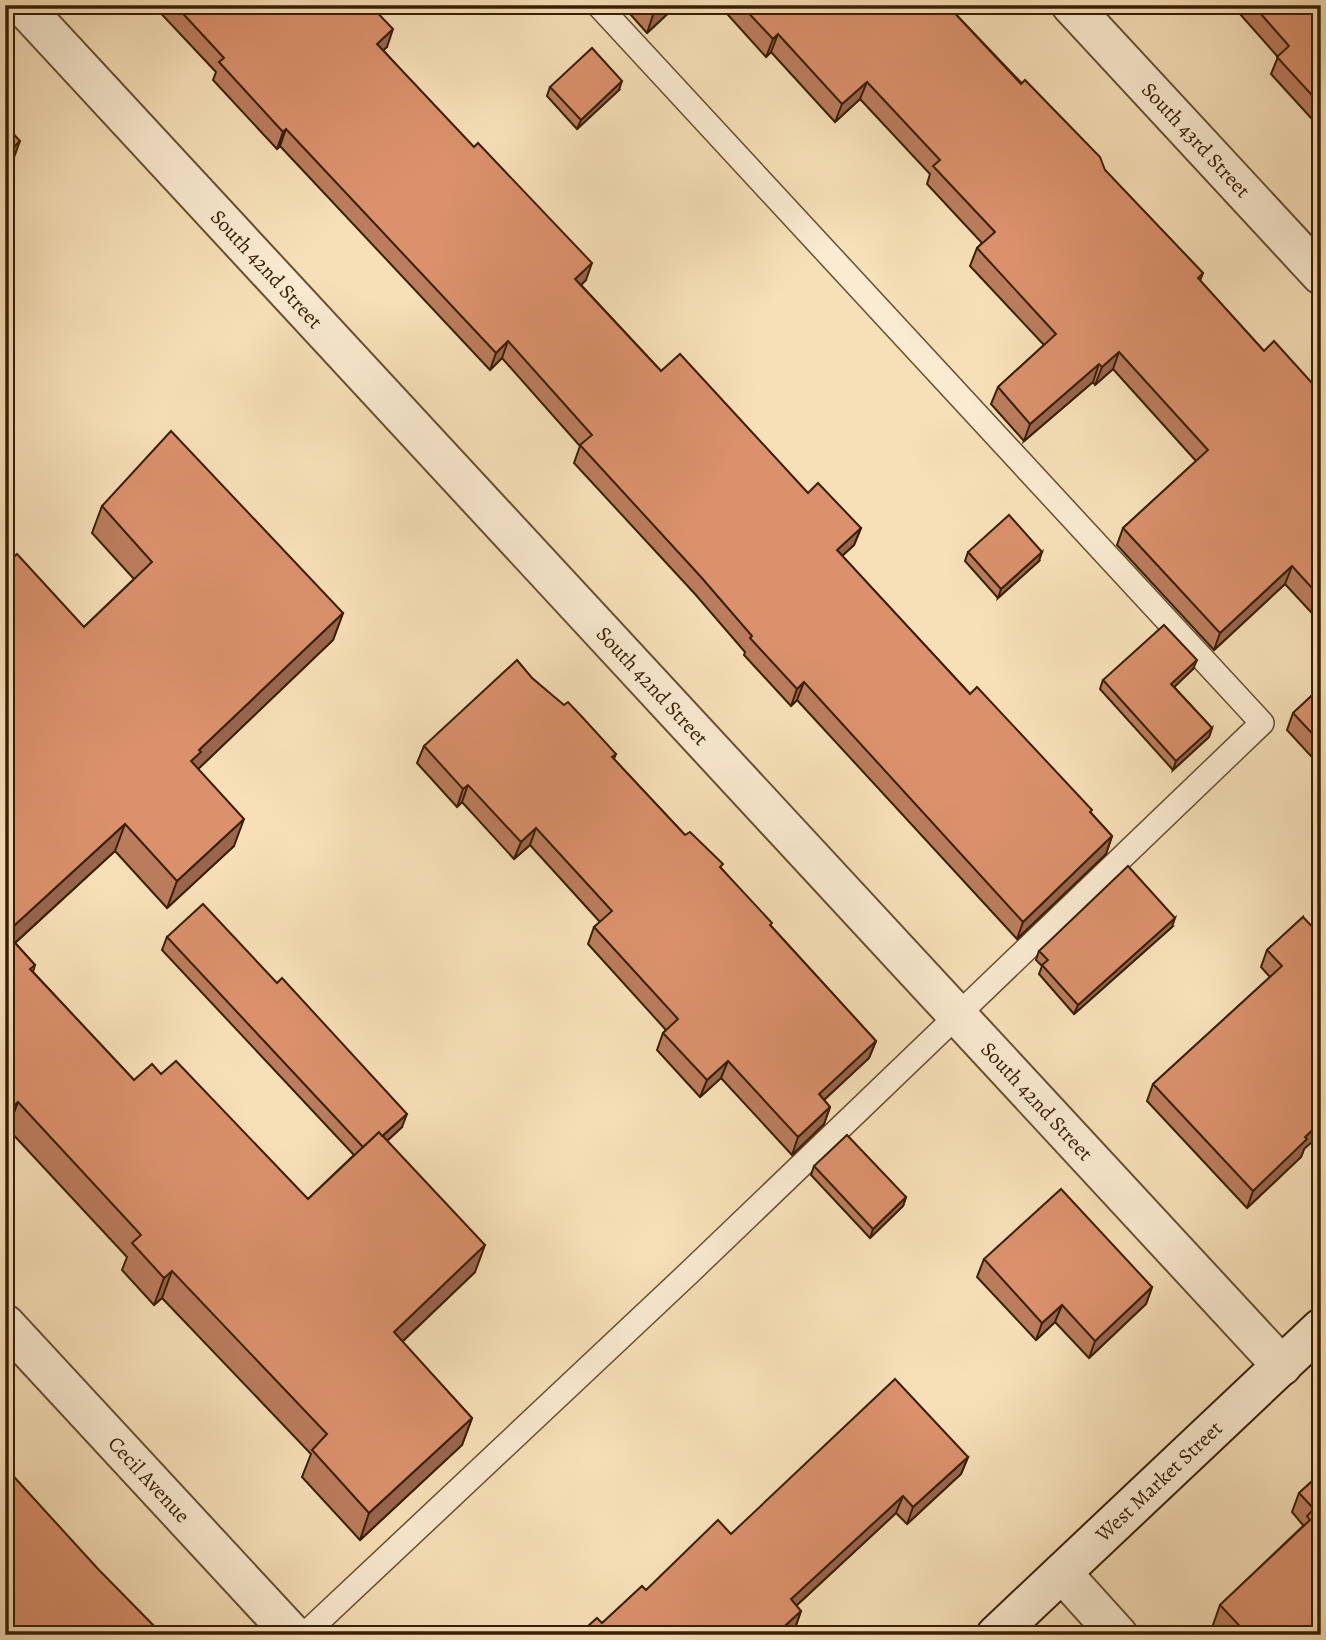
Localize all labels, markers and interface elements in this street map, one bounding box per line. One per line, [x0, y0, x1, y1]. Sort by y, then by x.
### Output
street label: South 43rd Street [1135, 76, 1257, 204]
street label: South 42nd Street [204, 204, 329, 335]
street label: South 42nd Street [590, 620, 715, 752]
street label: South 42nd Street [975, 1036, 1099, 1167]
street label: West Market Street [1089, 1414, 1228, 1549]
street label: Cecil Avenue [102, 1430, 196, 1529]

